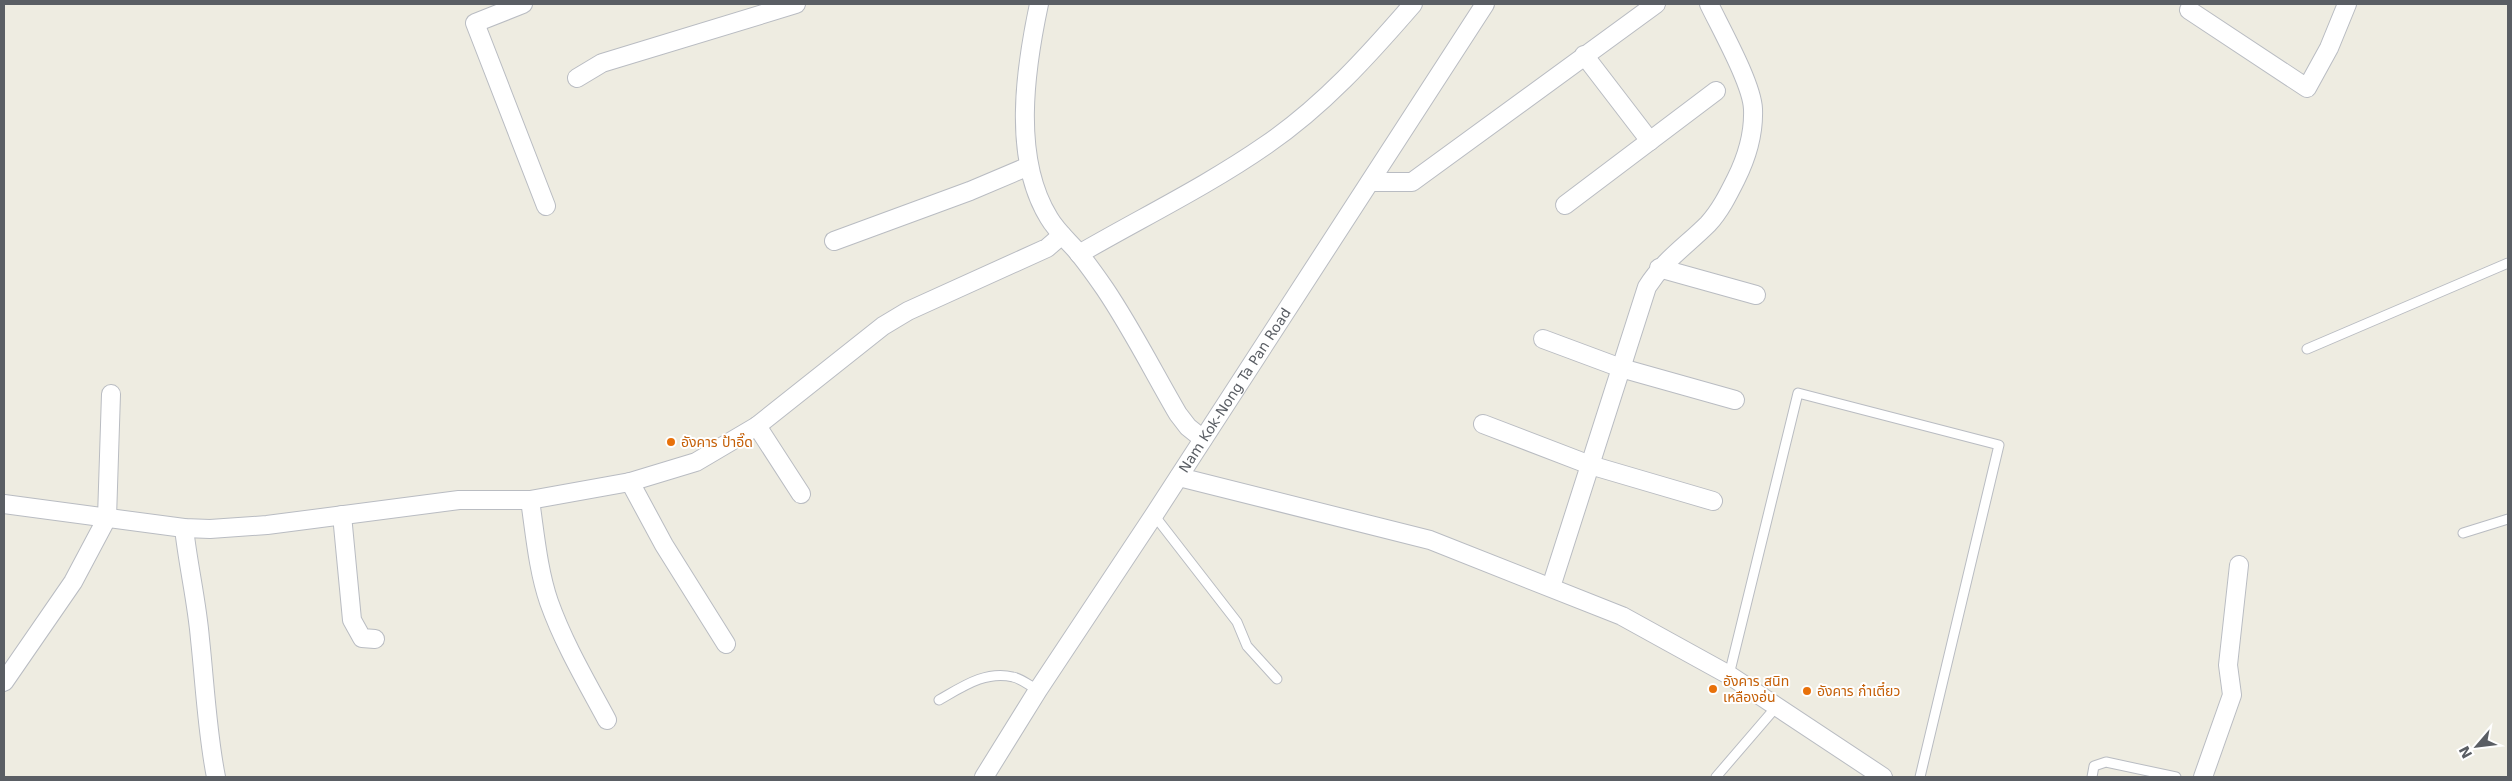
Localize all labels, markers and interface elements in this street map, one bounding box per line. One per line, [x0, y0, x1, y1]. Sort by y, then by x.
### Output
street label: Nam Kok-Nong Ta Pan Road [1176, 305, 1294, 476]
place label: อังคาร ป้าอี๊ด [681, 432, 753, 450]
marker: อังคาร ป้าอี๊ด [665, 436, 677, 448]
place label: อังคาร สนิท เหลืองอ่น [1723, 673, 1789, 705]
place label: อังคาร ก๋าเตี๋ยว [1817, 681, 1900, 699]
marker: อังคาร สนิท เหลืองอ่น [1707, 683, 1719, 695]
marker: อังคาร ก๋าเตี๋ยว [1801, 685, 1813, 697]
north arrow [2452, 721, 2502, 771]
text: N [2456, 743, 2475, 761]

